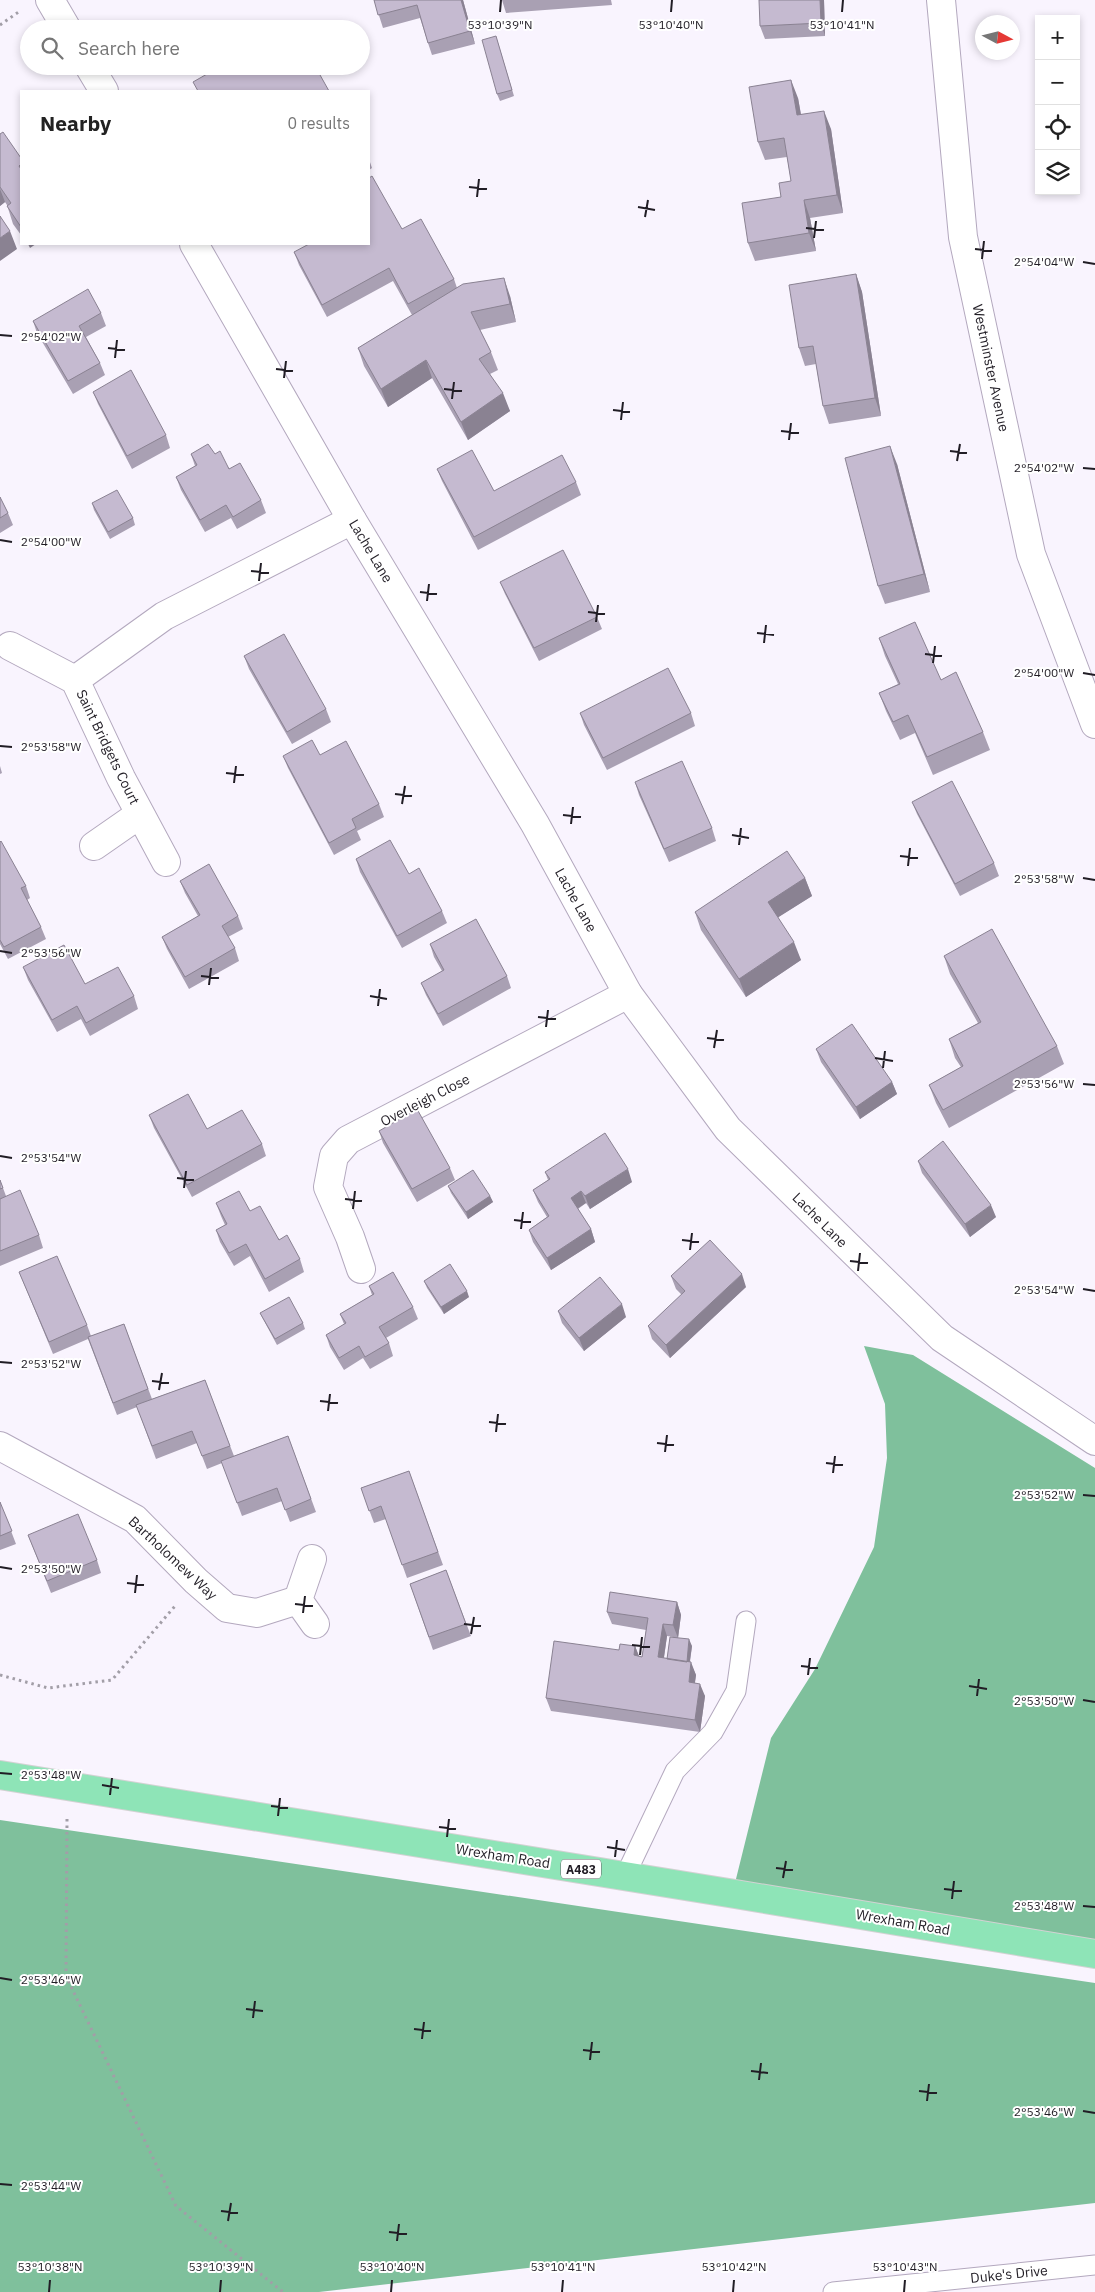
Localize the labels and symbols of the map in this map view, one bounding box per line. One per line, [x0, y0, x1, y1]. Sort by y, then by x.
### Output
north arrow [975, 15, 1020, 60]
text: 53°10'39"N [467, 17, 533, 32]
text: 53°10'40"N [638, 17, 704, 32]
text: 53°10'41"N [809, 17, 875, 32]
text: 2°54'04"W [1014, 254, 1075, 269]
street label: Westminster Avenue [969, 303, 1013, 434]
text: 2°54'02"W [21, 329, 82, 344]
text: 2°54'02"W [1014, 460, 1075, 475]
street label: Lache Lane [345, 516, 397, 586]
text: 2°54'00"W [21, 534, 82, 549]
text: 2°54'00"W [1014, 665, 1075, 680]
street label: Saint Bridgets Court [72, 687, 144, 808]
text: 2°53'58"W [21, 739, 82, 754]
street label: Lache Lane [551, 865, 601, 935]
text: 2°53'58"W [1014, 871, 1075, 886]
text: 2°53'56"W [21, 945, 82, 960]
street label: Overleigh Close [377, 1070, 473, 1130]
text: 2°53'56"W [1014, 1076, 1075, 1091]
text: 2°53'54"W [21, 1150, 82, 1165]
street label: Lache Lane [789, 1189, 852, 1252]
text: 2°53'54"W [1014, 1282, 1075, 1297]
text: 2°53'52"W [21, 1356, 82, 1371]
text: 2°53'52"W [1014, 1487, 1075, 1502]
street label: Bartholomew Way [125, 1512, 221, 1604]
text: 2°53'50"W [21, 1561, 82, 1576]
text: 2°53'50"W [1014, 1693, 1075, 1708]
text: 2°53'48"W [21, 1767, 82, 1782]
street label: Wrexham Road [455, 1840, 551, 1872]
road number: A483 [561, 1860, 601, 1878]
text: 2°53'48"W [1014, 1898, 1075, 1913]
street label: Wrexham Road [855, 1905, 951, 1939]
text: 2°53'46"W [21, 1972, 82, 1987]
text: 2°53'46"W [1014, 2104, 1075, 2119]
text: 2°53'44"W [21, 2178, 82, 2193]
text: 53°10'38"N [17, 2259, 83, 2274]
text: 53°10'39"N [188, 2259, 254, 2274]
text: 53°10'40"N [359, 2259, 425, 2274]
text: 53°10'41"N [530, 2259, 596, 2274]
text: 53°10'42"N [701, 2259, 767, 2274]
text: 53°10'43"N [872, 2259, 938, 2274]
street label: Duke's Drive [969, 2261, 1049, 2287]

